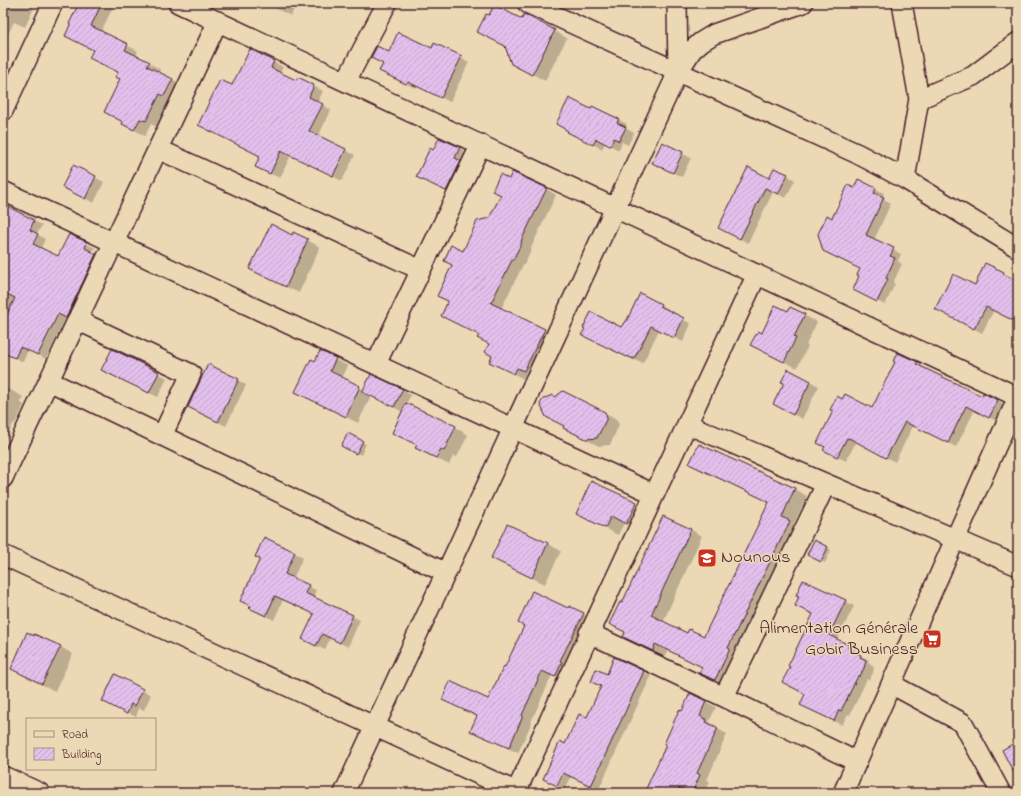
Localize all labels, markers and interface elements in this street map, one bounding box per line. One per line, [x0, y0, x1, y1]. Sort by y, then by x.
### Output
place label: Nounous [721, 545, 790, 571]
school or university icon: Nounous [696, 547, 718, 569]
place label: Alimentation Générale Gobir Business [759, 616, 919, 663]
supermarket icon: Alimentation Générale Gobir Business [921, 628, 943, 650]
legend [26, 718, 156, 770]
text: Road [62, 726, 88, 744]
text: Building [61, 746, 101, 765]

